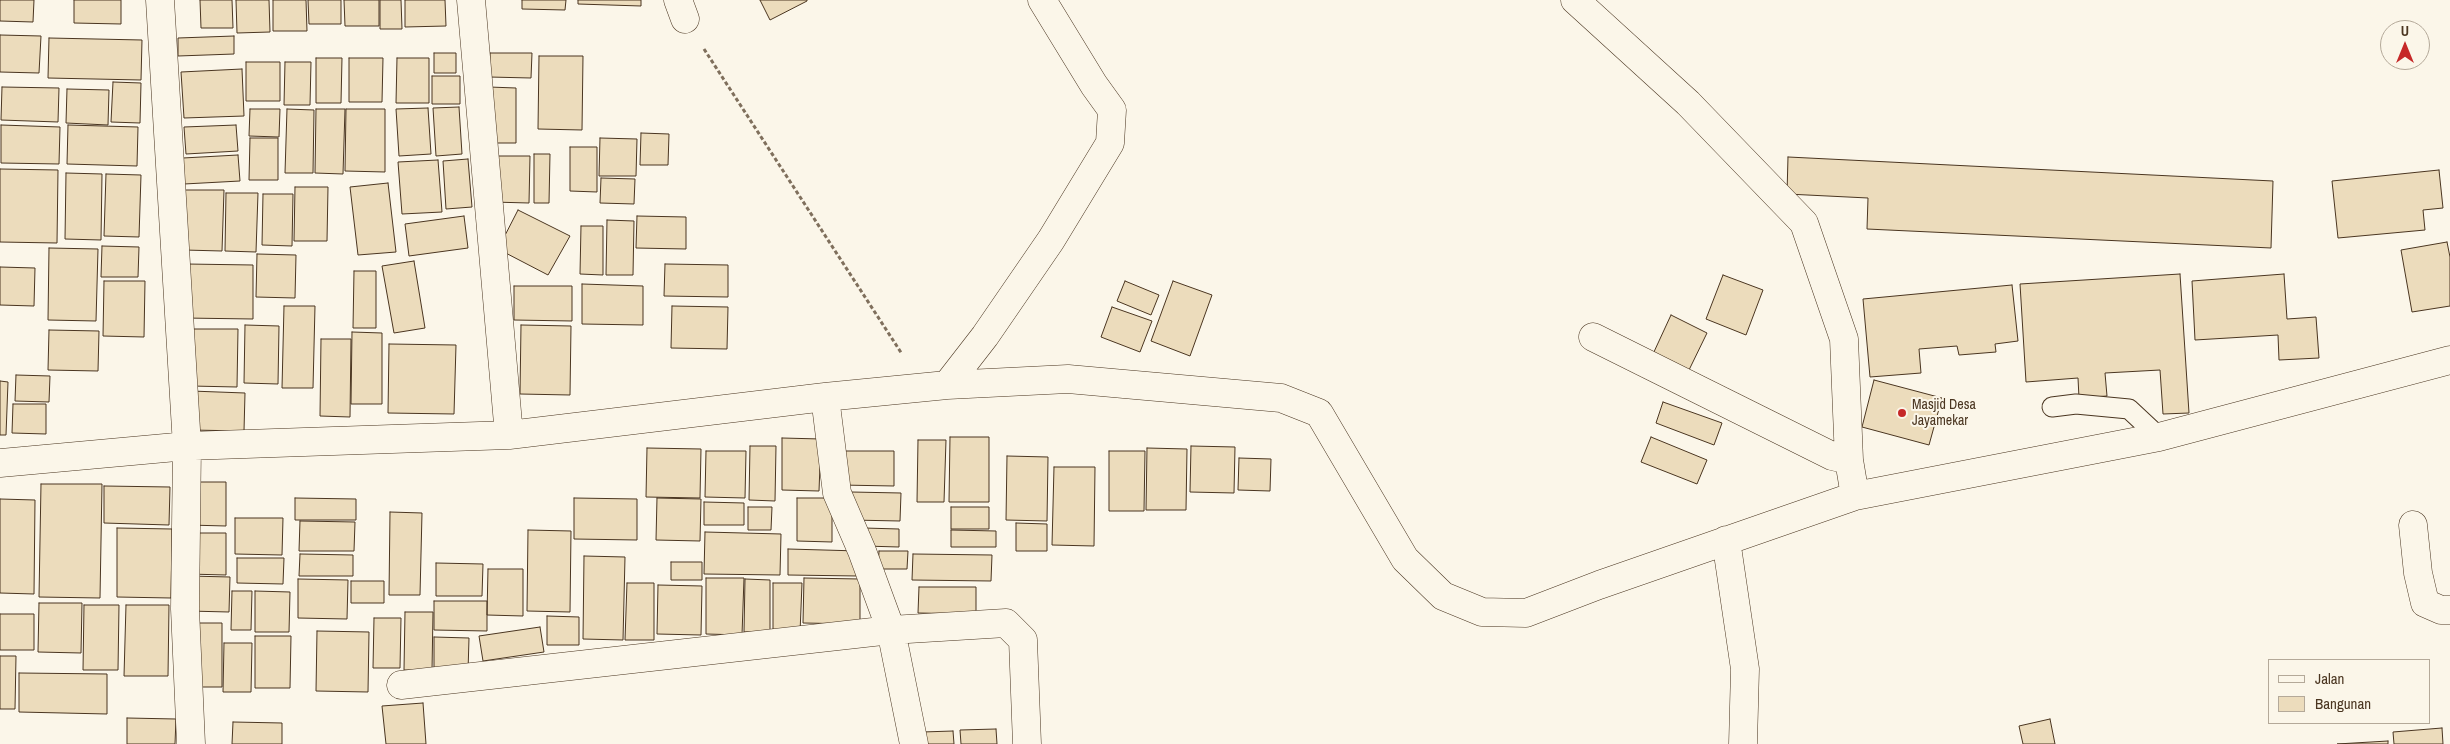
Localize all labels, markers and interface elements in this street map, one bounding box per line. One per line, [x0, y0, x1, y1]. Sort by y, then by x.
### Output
north arrow [2380, 20, 2430, 70]
text: U [2401, 22, 2409, 40]
place label: Masjid Desa Jayamekar [1912, 397, 1976, 430]
marker: Masjid Desa Jayamekar [1896, 407, 1908, 419]
legend [2268, 659, 2430, 724]
text: Jalan [2315, 668, 2344, 689]
text: Bangunan [2315, 693, 2371, 714]

